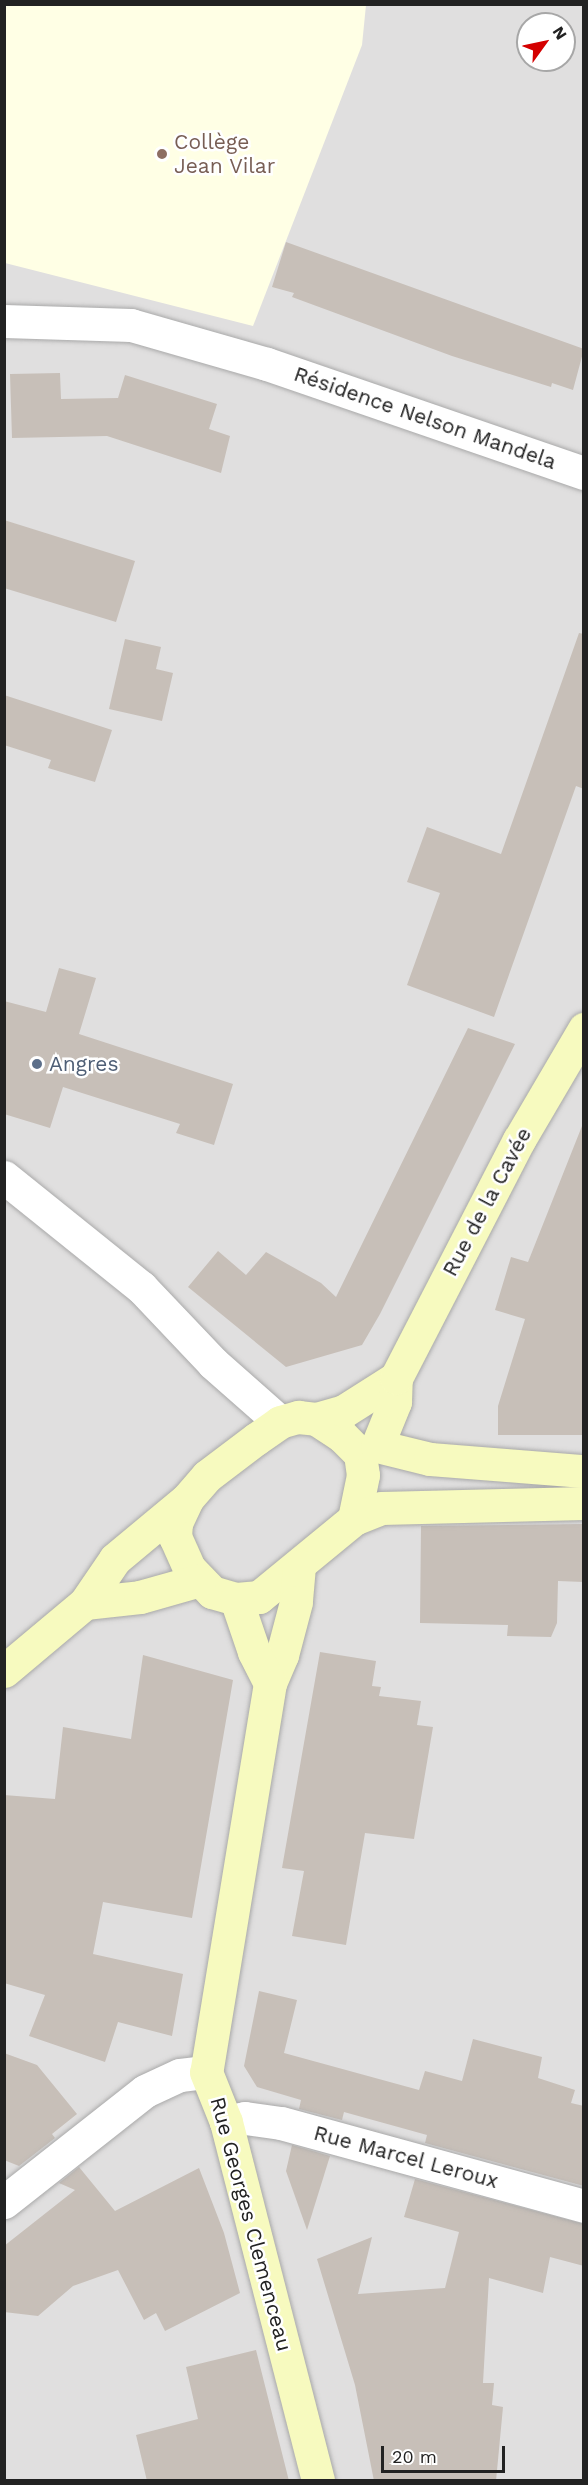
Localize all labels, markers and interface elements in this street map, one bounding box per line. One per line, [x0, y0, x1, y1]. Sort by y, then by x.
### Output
north arrow [516, 12, 576, 72]
text: N [549, 23, 571, 43]
place label: Collège Jean Vilar [174, 129, 276, 179]
marker: Collège Jean Vilar [155, 147, 169, 161]
street label: Résidence Nelson Mandela [291, 361, 559, 475]
place label: Angres [49, 1051, 118, 1077]
marker: Angres [30, 1057, 44, 1071]
street label: Rue de la Cavée [437, 1123, 537, 1281]
street label: Rue Georges Clemenceau [205, 2094, 297, 2354]
street label: Rue Marcel Leroux [311, 2120, 501, 2194]
scale bar [384, 2434, 508, 2472]
text: 20 m [392, 2446, 437, 2467]

